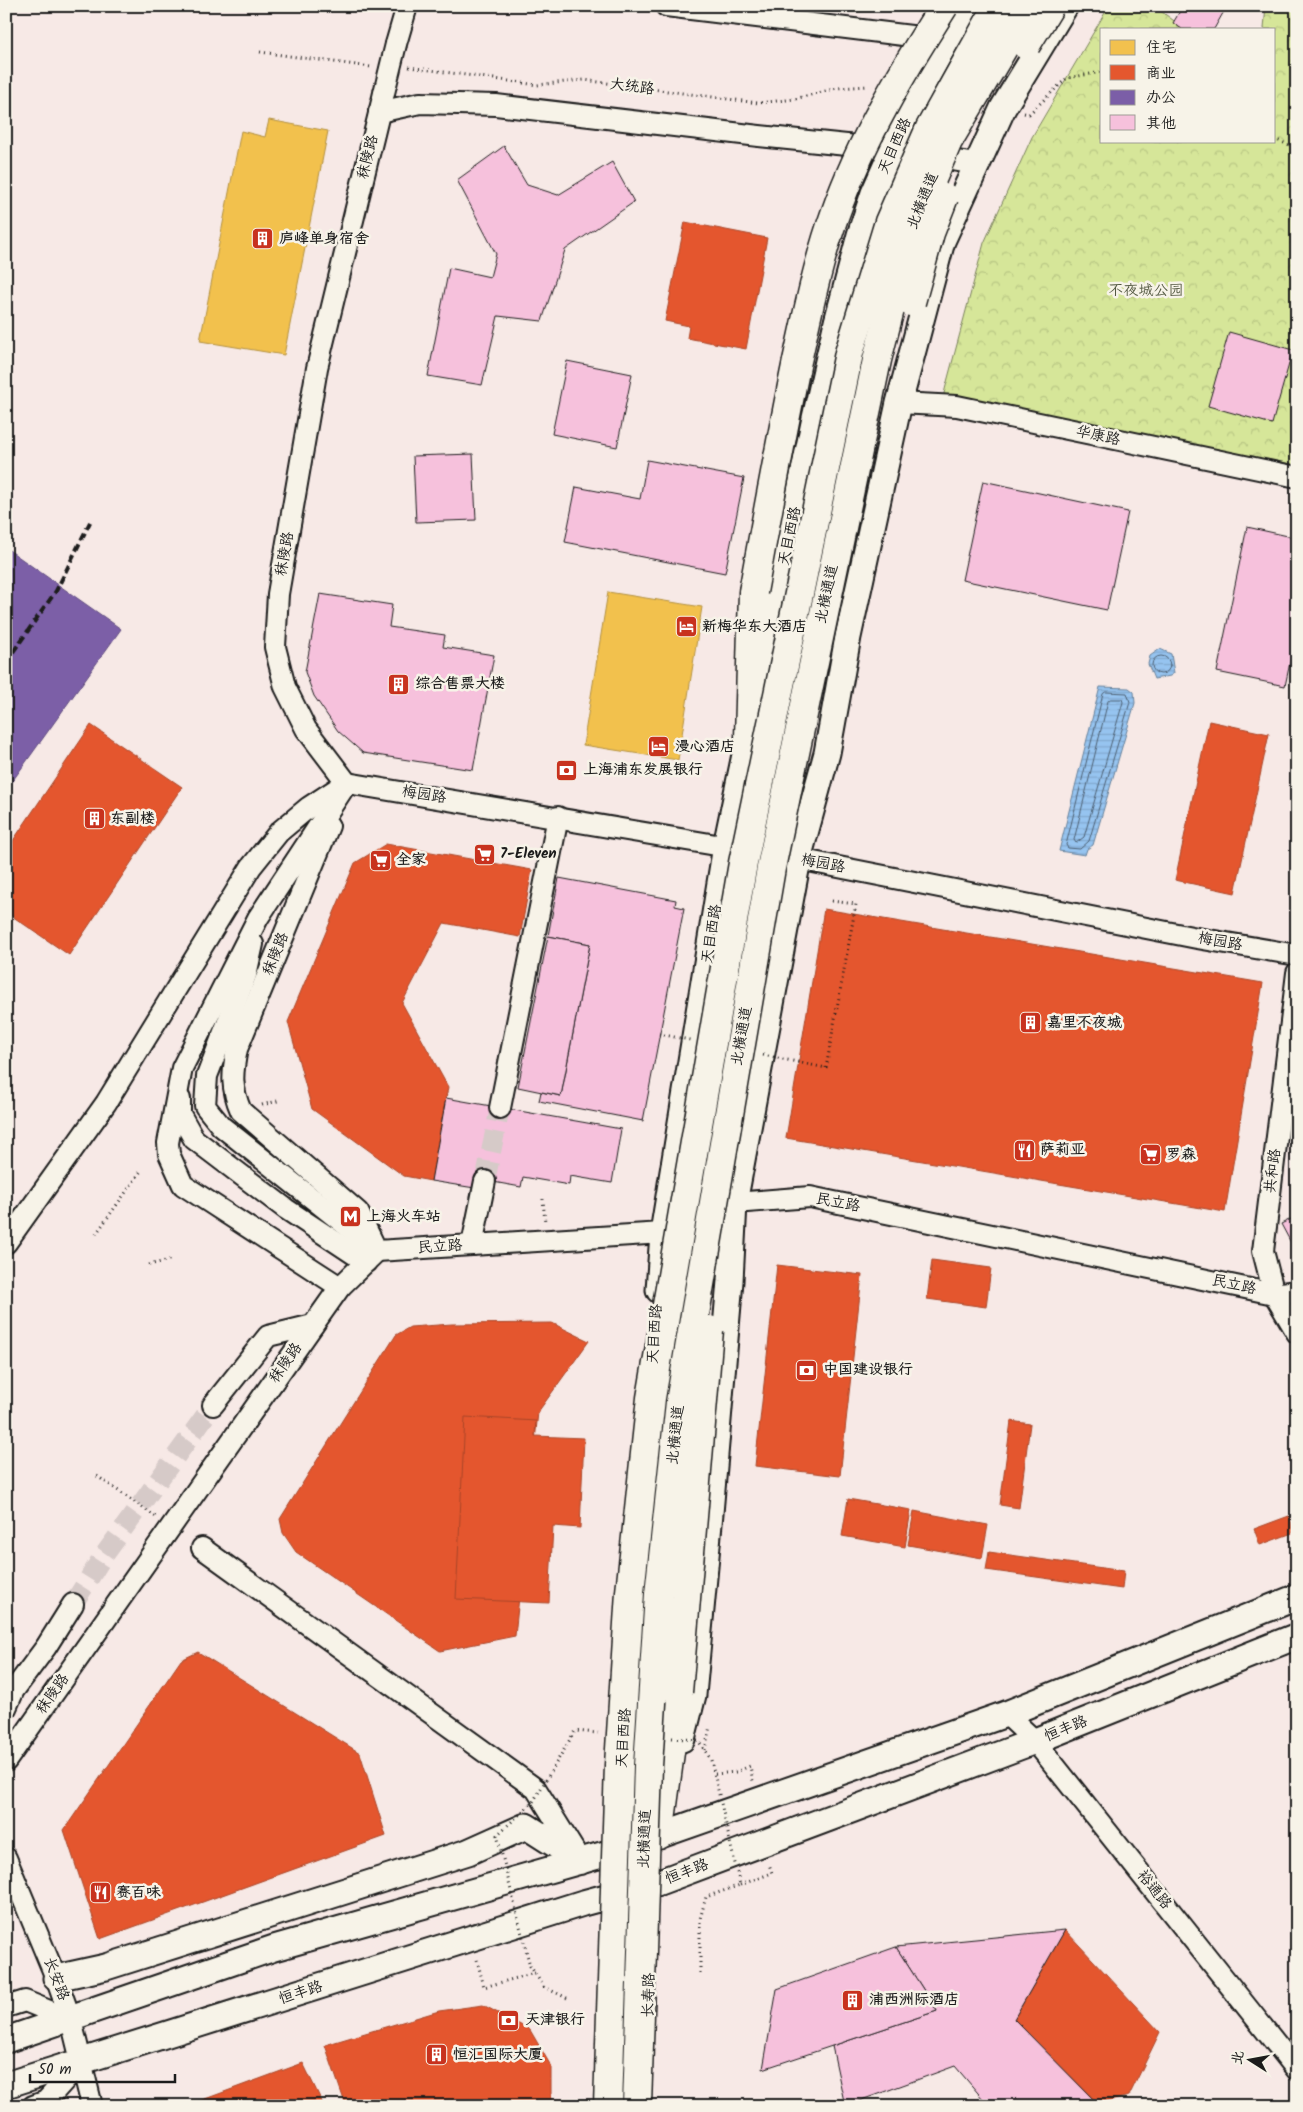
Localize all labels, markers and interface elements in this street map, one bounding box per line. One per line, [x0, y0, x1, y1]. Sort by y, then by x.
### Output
legend [1100, 28, 1276, 142]
text: 住宅 [1146, 36, 1176, 60]
text: 商业 [1146, 62, 1176, 86]
street label: 大统路 [608, 72, 656, 102]
text: 办公 [1146, 86, 1176, 110]
text: 其他 [1146, 112, 1176, 136]
street label: 天目西路 [872, 114, 918, 178]
street label: 秣陵路 [351, 132, 385, 182]
street label: 北横通道 [901, 169, 945, 233]
building icon: 庐峰单身宿舍 [251, 227, 275, 251]
place label: 庐峰单身宿舍 [279, 227, 369, 251]
park label: 不夜城公园 [1108, 279, 1184, 303]
street label: 华康路 [1073, 420, 1123, 452]
street label: 天目西路 [772, 504, 808, 568]
street label: 秣陵路 [269, 530, 301, 578]
street label: 北横通道 [809, 562, 845, 626]
hotel icon: 新梅华东大酒店 [674, 615, 698, 639]
place label: 新梅华东大酒店 [702, 615, 807, 639]
building icon: 综合售票大楼 [387, 672, 411, 696]
place label: 综合售票大楼 [415, 672, 505, 696]
hotel icon: 漫心酒店 [647, 735, 671, 759]
place label: 漫心酒店 [675, 735, 735, 759]
bank icon: 上海浦东发展银行 [555, 758, 579, 782]
place label: 上海浦东发展银行 [583, 758, 703, 782]
street label: 梅园路 [400, 780, 448, 810]
building icon: 东副楼 [82, 807, 106, 831]
place label: 东副楼 [110, 807, 155, 831]
supermarket icon: 7-Eleven [472, 842, 496, 866]
place label: 7-Eleven [500, 842, 557, 866]
supermarket icon: 全家 [368, 848, 392, 872]
place label: 全家 [396, 848, 426, 872]
street label: 梅园路 [799, 848, 847, 880]
street label: 天目西路 [695, 902, 729, 966]
street label: 梅园路 [1196, 926, 1244, 958]
street label: 秣陵路 [256, 929, 296, 979]
street label: 北横通道 [725, 1004, 759, 1068]
building icon: 嘉里不夜城 [1019, 1011, 1043, 1035]
place label: 嘉里不夜城 [1047, 1011, 1122, 1035]
restaurant icon: 萨莉亚 [1012, 1138, 1036, 1162]
place label: 萨莉亚 [1040, 1138, 1085, 1162]
supermarket icon: 罗森 [1138, 1143, 1162, 1167]
place label: 罗森 [1166, 1143, 1196, 1167]
street label: 共和路 [1258, 1147, 1288, 1195]
street label: 民立路 [814, 1187, 862, 1219]
metro station icon: 上海火车站 [338, 1205, 362, 1229]
place label: 上海火车站 [366, 1205, 441, 1229]
street label: 民立路 [417, 1233, 463, 1261]
street label: 民立路 [1209, 1269, 1259, 1301]
street label: 天目西路 [641, 1303, 669, 1365]
street label: 秣陵路 [263, 1338, 309, 1388]
bank icon: 中国建设银行 [795, 1358, 819, 1382]
place label: 中国建设银行 [823, 1358, 913, 1382]
street label: 北横通道 [661, 1404, 691, 1466]
street label: 秣陵路 [30, 1669, 76, 1719]
street label: 天目西路 [610, 1707, 638, 1769]
street label: 恒丰路 [1041, 1709, 1091, 1749]
street label: 北横通道 [632, 1809, 658, 1869]
street label: 恒丰路 [662, 1853, 712, 1891]
street label: 裕通路 [1131, 1865, 1177, 1915]
restaurant icon: 赛百味 [88, 1881, 112, 1905]
place label: 赛百味 [116, 1881, 161, 1905]
street label: 长安路 [37, 1954, 75, 2004]
street label: 长寿路 [636, 1972, 662, 2018]
street label: 恒丰路 [276, 1975, 326, 2011]
building icon: 浦西洲际酒店 [841, 1988, 865, 2012]
place label: 浦西洲际酒店 [869, 1988, 959, 2012]
bank icon: 天津银行 [497, 2008, 521, 2032]
place label: 天津银行 [525, 2008, 585, 2032]
north arrow [1226, 2034, 1276, 2084]
building icon: 恒汇国际大厦 [425, 2043, 449, 2067]
place label: 恒汇国际大厦 [453, 2043, 543, 2067]
text: 北 [1226, 2049, 1250, 2067]
scale bar [30, 2052, 175, 2084]
text: 50 m [38, 2058, 72, 2082]

